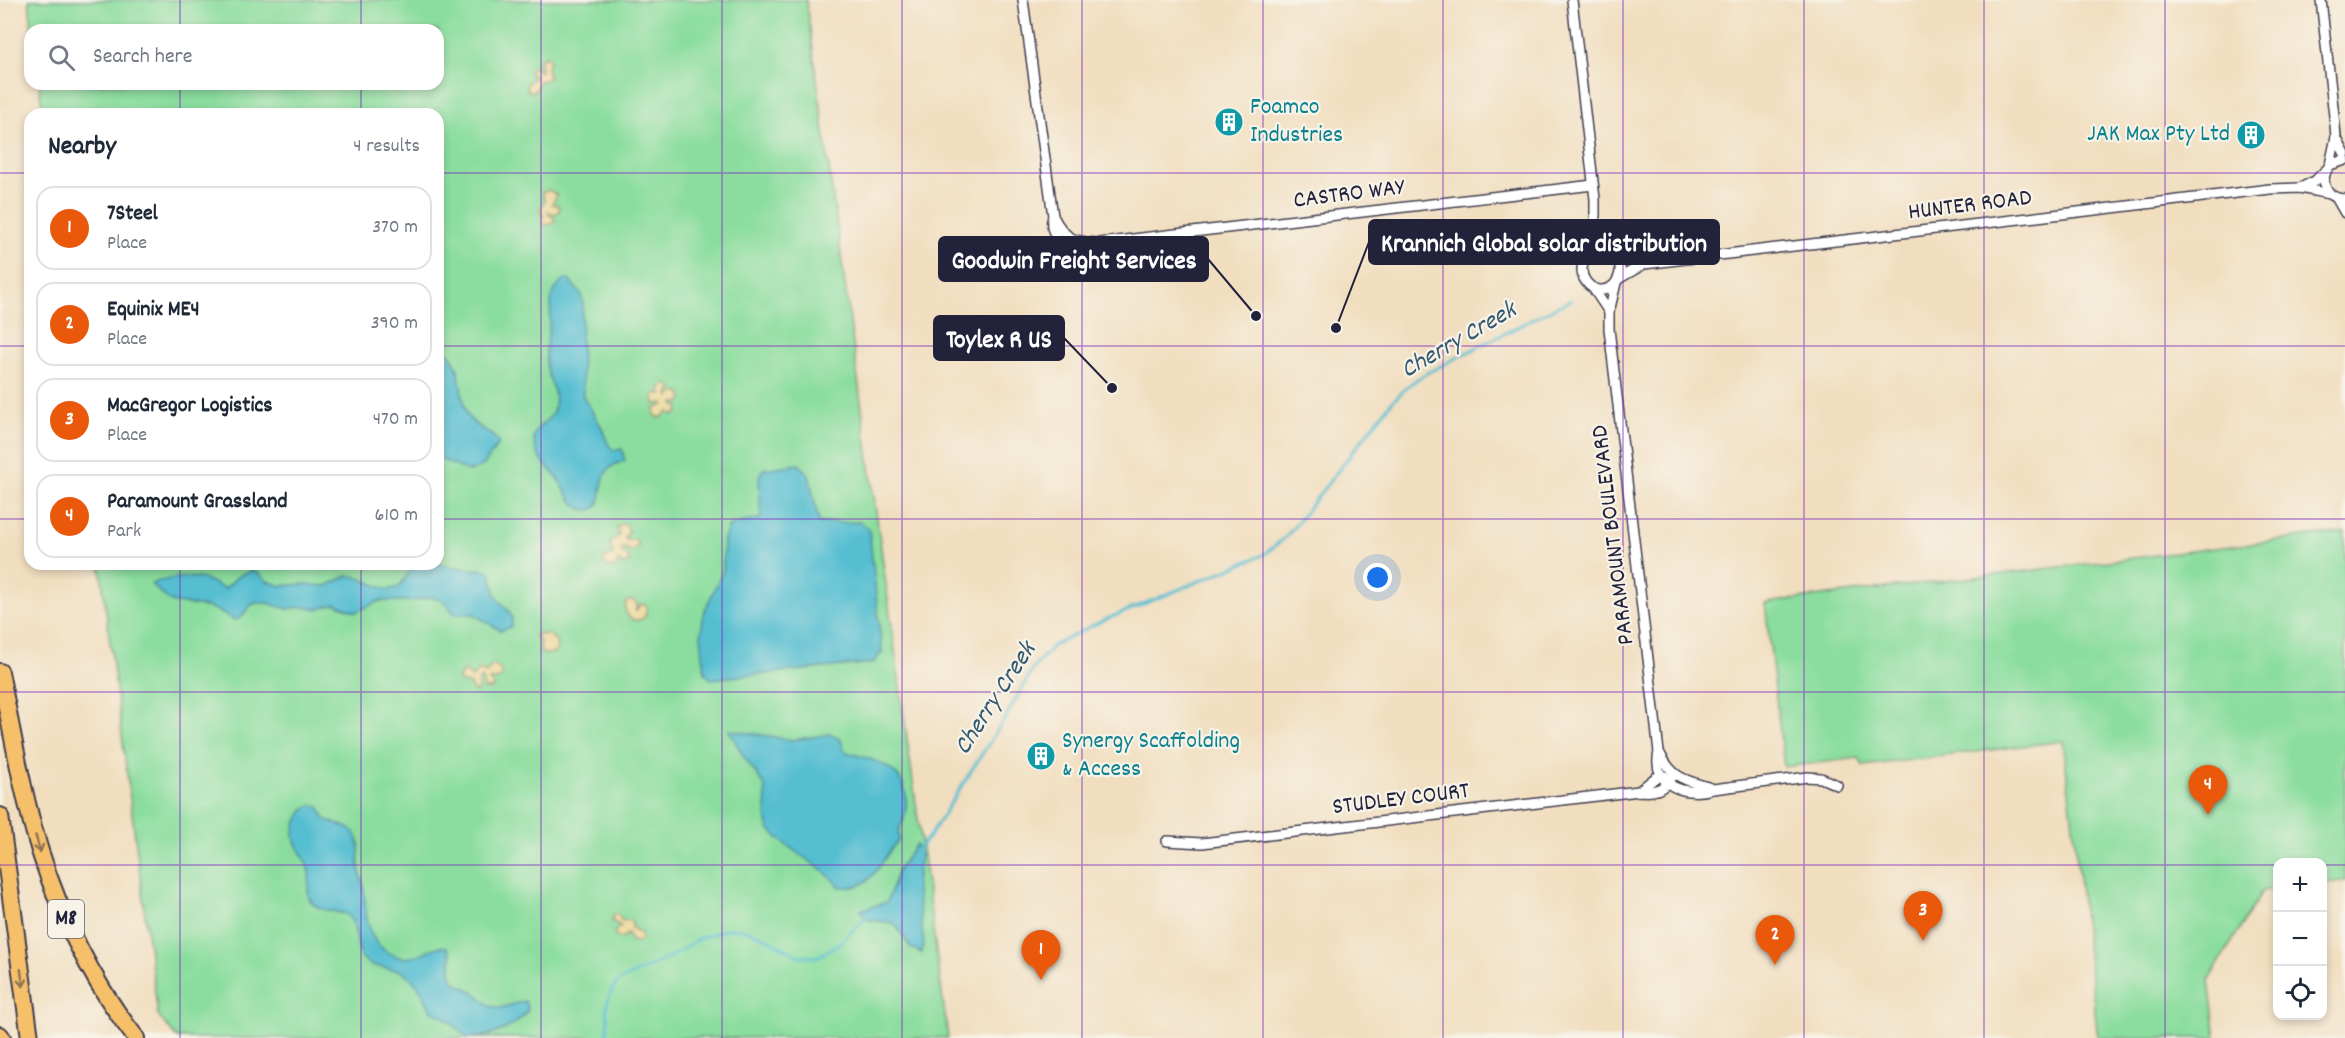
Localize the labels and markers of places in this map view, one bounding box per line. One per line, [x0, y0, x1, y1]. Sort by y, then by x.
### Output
place label: Foamco Industries [1250, 91, 1343, 153]
building icon: Foamco Industries [1213, 106, 1245, 138]
place label: JAK Max Pty Ltd [2087, 118, 2230, 152]
building icon: JAK Max Pty Ltd [2235, 119, 2267, 151]
callout: Krannich Global solar distribution [1369, 220, 1719, 264]
callout: Goodwin Freight Services [939, 237, 1208, 281]
callout: Toylex R US [934, 316, 1064, 360]
place label: Synergy Scaffolding & Access [1062, 725, 1240, 787]
building icon: Synergy Scaffolding & Access [1025, 740, 1057, 772]
pin: 4 [2188, 766, 2228, 815]
pin: 3 [1904, 892, 1942, 941]
pin: 2 [1756, 916, 1794, 965]
pin: 1 [1022, 930, 1060, 980]

